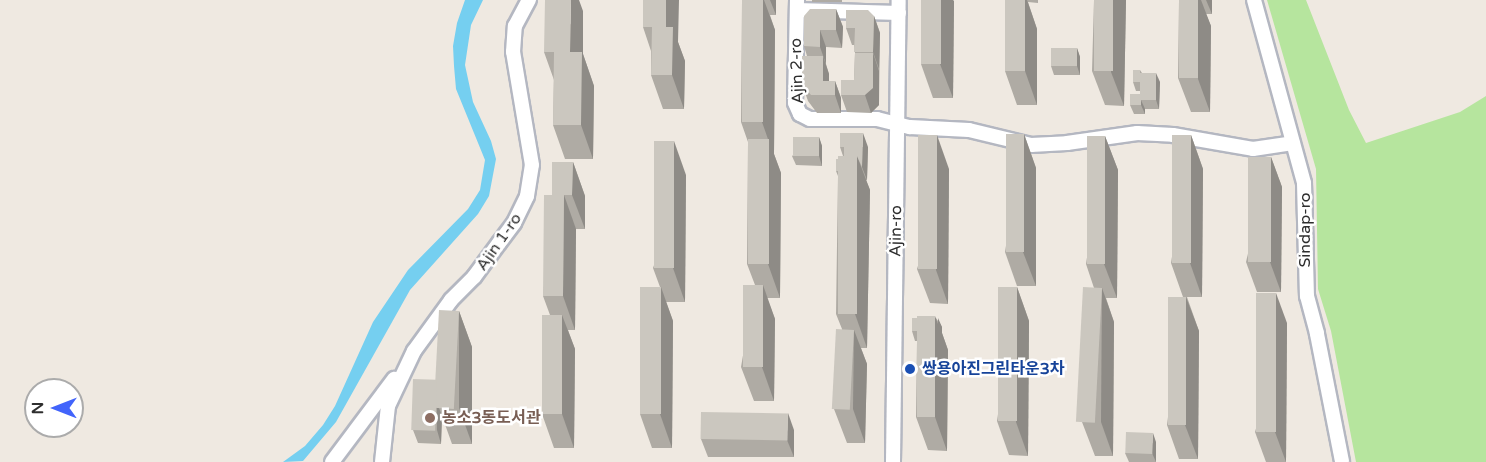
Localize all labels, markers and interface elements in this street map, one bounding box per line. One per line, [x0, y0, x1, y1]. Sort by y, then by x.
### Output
street label: Ajin 2-ro [786, 38, 808, 104]
street label: Sindap-ro [1295, 193, 1315, 267]
street label: Ajin-ro [886, 205, 906, 257]
street label: Ajin 1-ro [472, 209, 526, 275]
place label: 쌍용아진그린타운3차 [922, 359, 1065, 379]
marker: 쌍용아진그린타운3차 [903, 362, 917, 376]
north arrow [24, 378, 84, 438]
text: N [28, 402, 48, 414]
place label: 농소3동도서관 [442, 408, 540, 428]
marker: 농소3동도서관 [423, 411, 437, 425]

